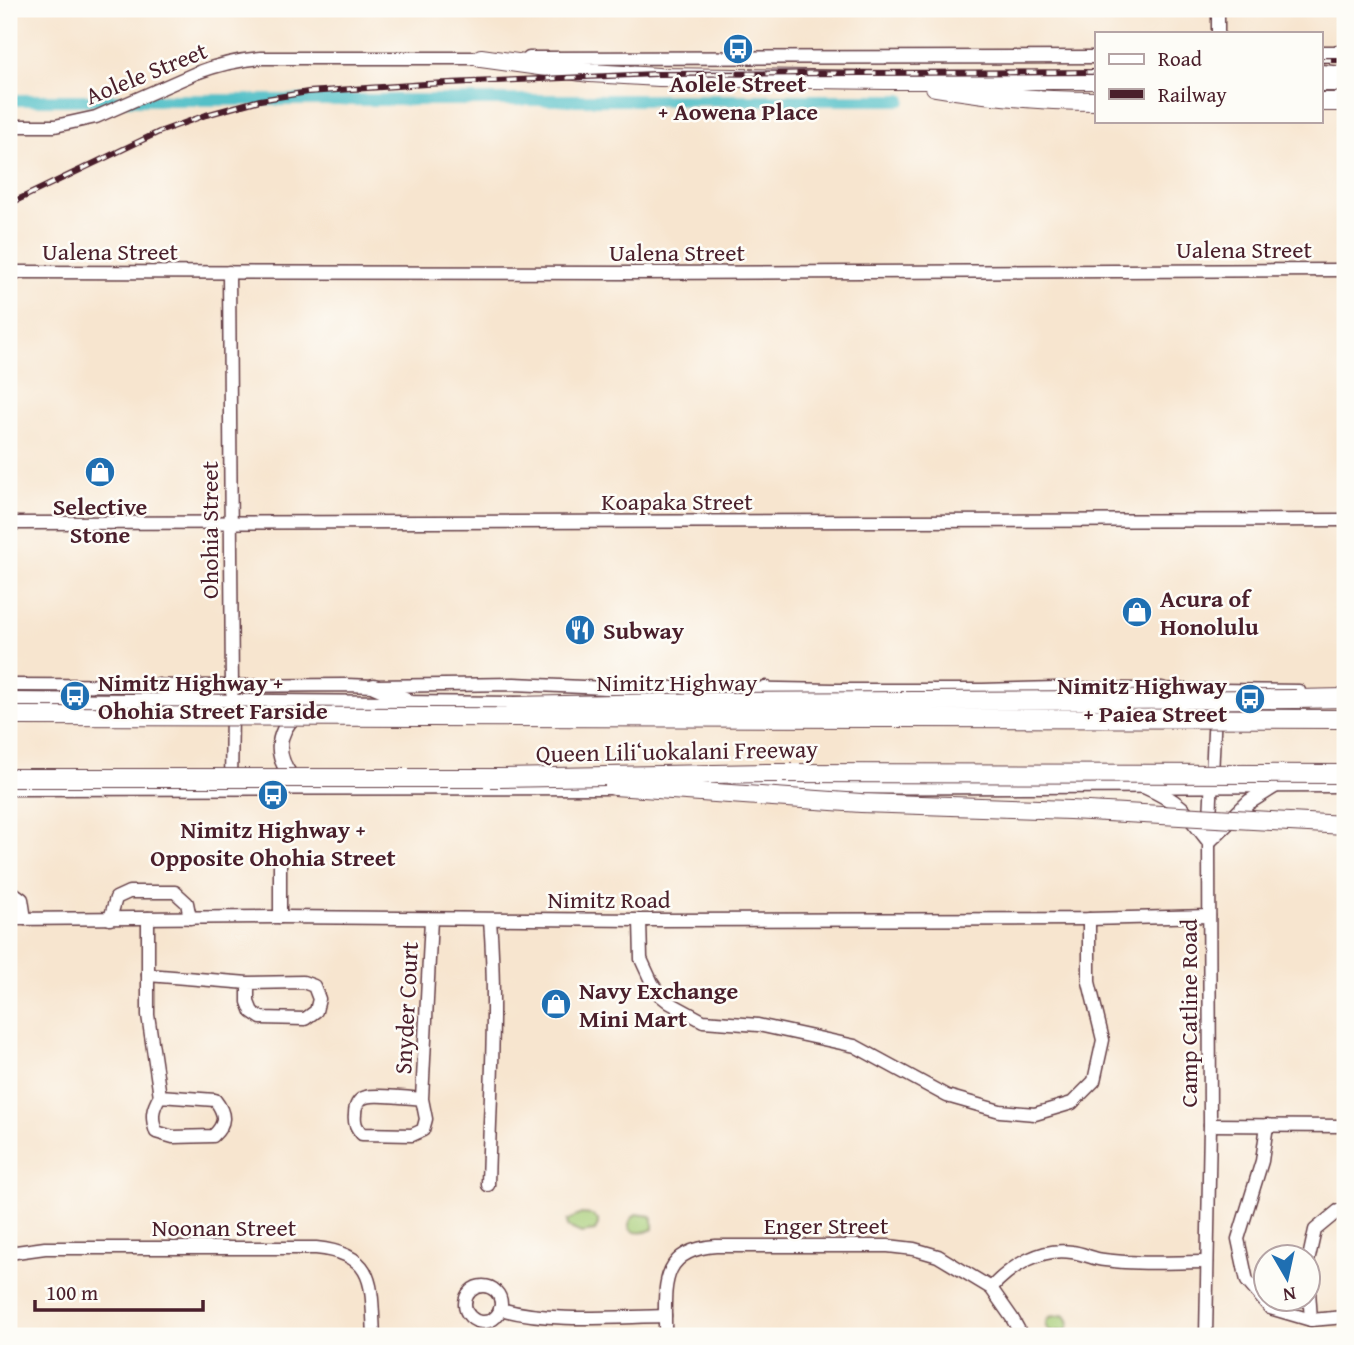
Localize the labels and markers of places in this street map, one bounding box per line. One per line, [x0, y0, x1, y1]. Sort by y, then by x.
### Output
bus stop icon: Aolele Street + Aowena Place [721, 32, 755, 66]
place label: Aolele Street + Aowena Place [658, 66, 818, 129]
shop icon: Selective Stone [83, 455, 117, 489]
place label: Selective Stone [53, 489, 148, 552]
place label: Acura of Honolulu [1160, 581, 1259, 644]
shop icon: Acura of Honolulu [1120, 595, 1154, 629]
restaurant icon: Subway [563, 613, 597, 647]
place label: Subway [603, 613, 685, 648]
place label: Nimitz Highway + Ohohia Street Farside [98, 665, 328, 728]
place label: Nimitz Highway + Paiea Street [1057, 668, 1228, 731]
bus stop icon: Nimitz Highway + Ohohia Street Farside [58, 679, 92, 713]
bus stop icon: Nimitz Highway + Paiea Street [1233, 682, 1267, 716]
bus stop icon: Nimitz Highway + Opposite Ohohia Street [256, 778, 290, 812]
place label: Nimitz Highway + Opposite Ohohia Street [150, 812, 396, 875]
place label: Navy Exchange Mini Mart [579, 973, 738, 1036]
shop icon: Navy Exchange Mini Mart [539, 987, 573, 1021]

